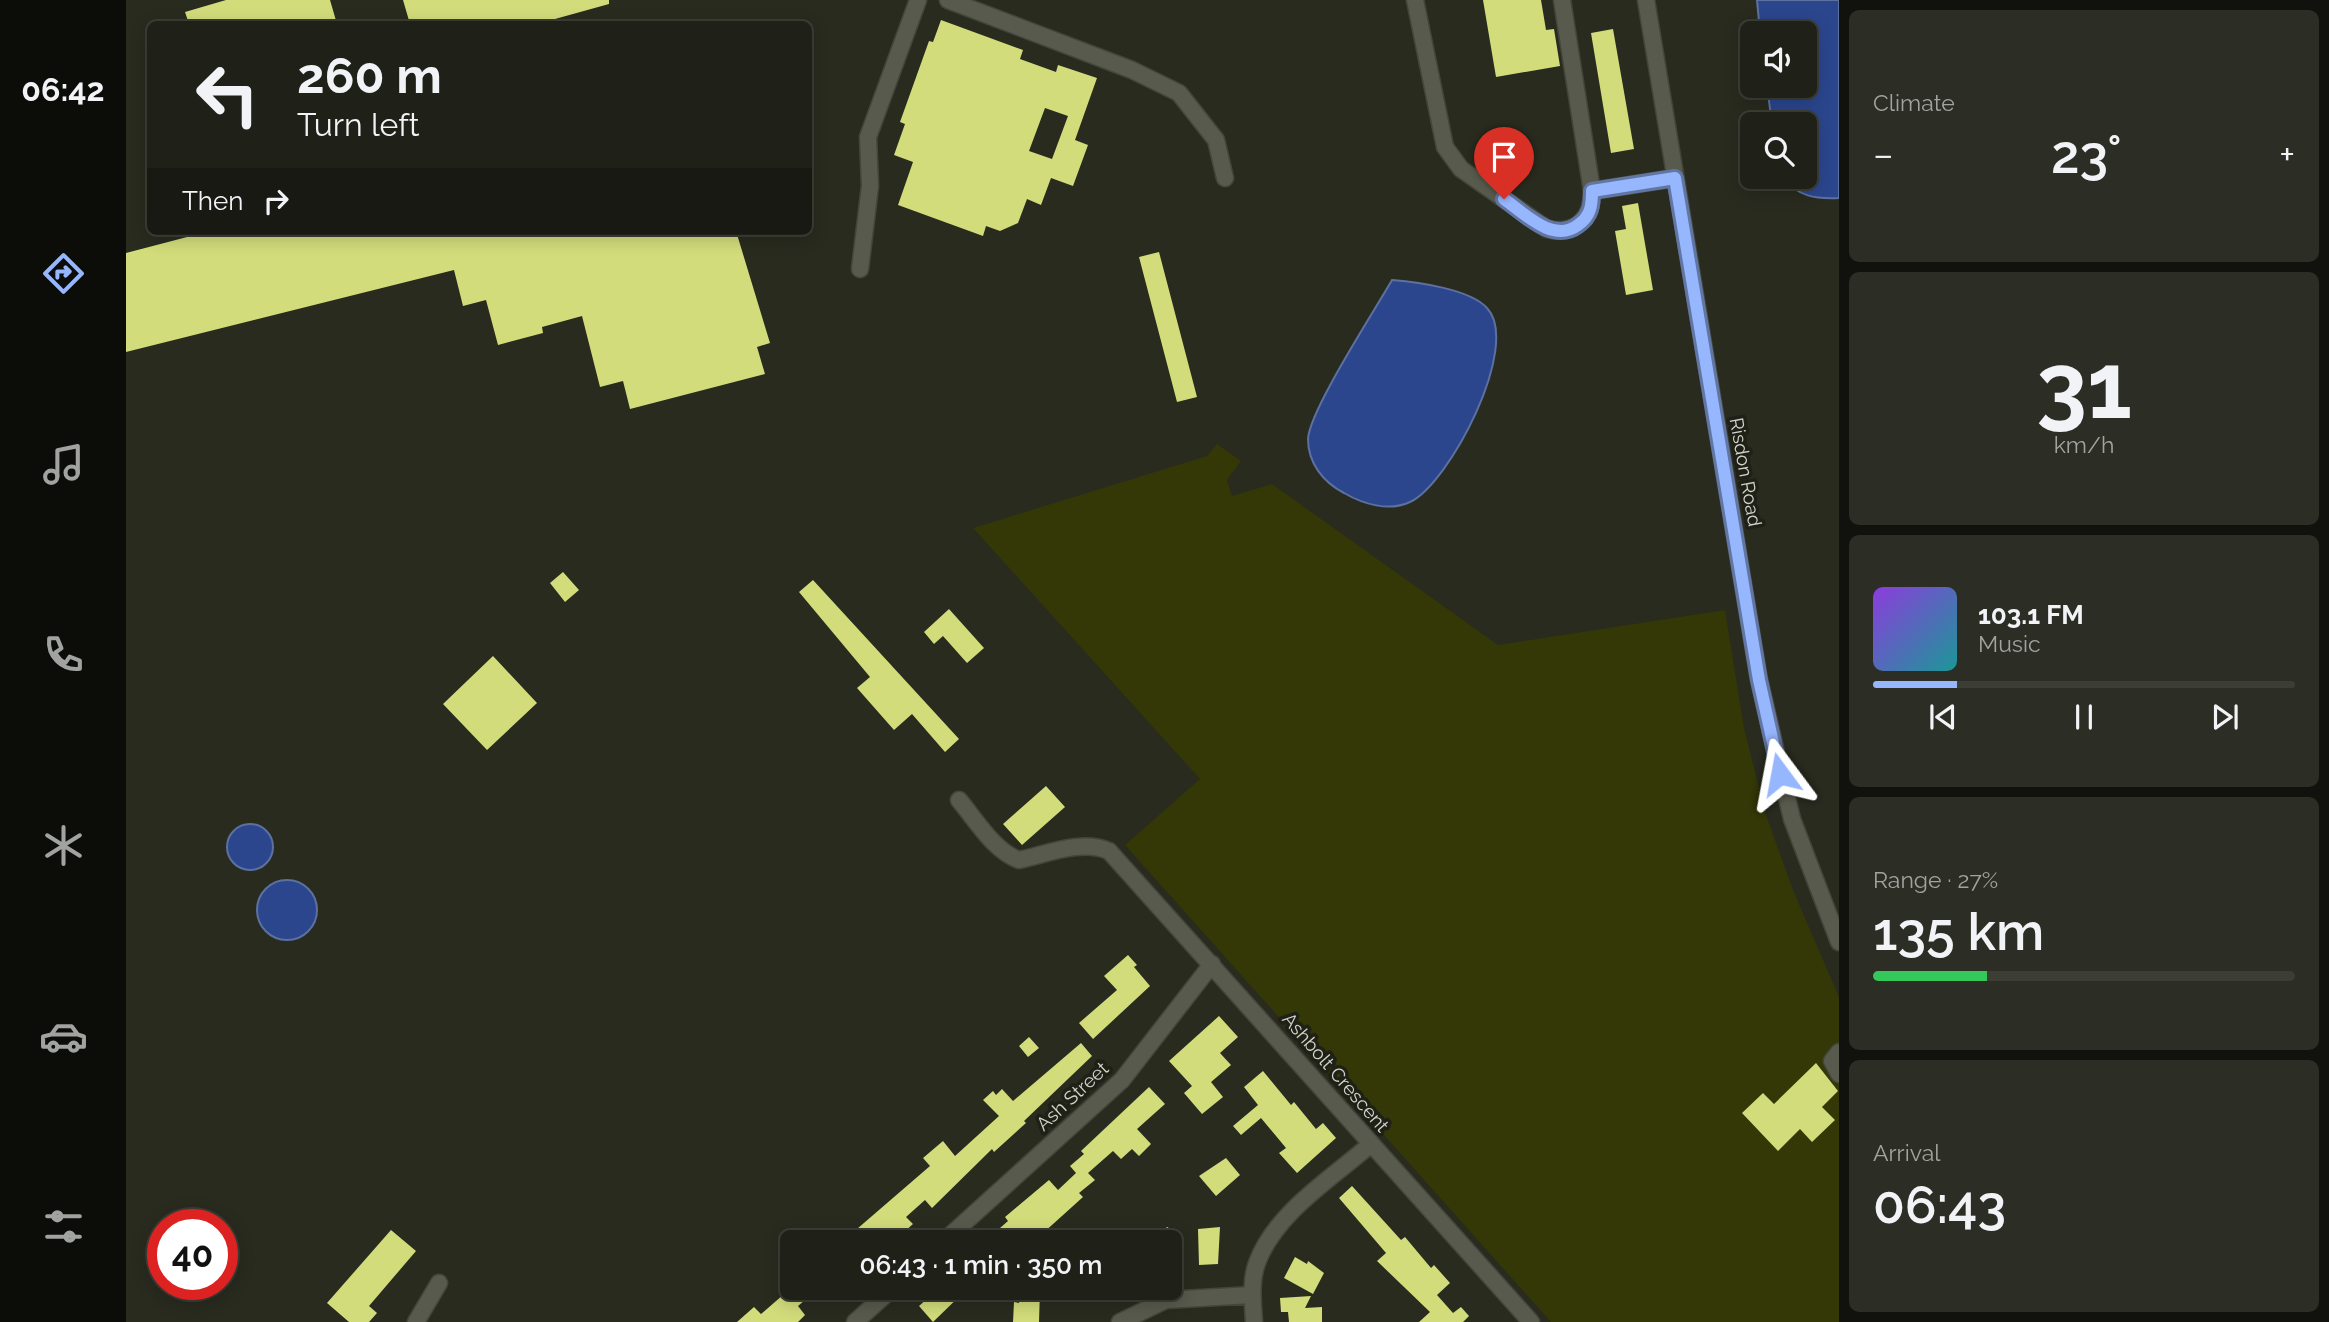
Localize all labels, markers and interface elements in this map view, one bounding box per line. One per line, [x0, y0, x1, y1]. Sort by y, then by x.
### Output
map controls [1740, 21, 1817, 189]
button: sound [1740, 21, 1817, 98]
text: 260 m [297, 47, 442, 104]
icon: left [182, 49, 273, 140]
text: 06:42 [21, 71, 105, 108]
text: Climate [1873, 89, 1955, 116]
text: Turn left [297, 106, 419, 143]
button: search [1740, 112, 1817, 189]
text: 23° [2051, 124, 2122, 185]
pin [1474, 127, 1534, 199]
text: − [1873, 132, 1893, 177]
text: + [2279, 132, 2295, 177]
icon: arrive [1485, 138, 1523, 176]
icon: right [257, 182, 295, 220]
text: Then [182, 186, 243, 216]
icon: directions [39, 249, 88, 298]
text: 31 [2036, 332, 2132, 439]
street label: Risdon Road [1726, 416, 1766, 528]
text: km/h [2054, 431, 2114, 458]
icon: music [39, 440, 88, 489]
text: 103.1 FM [1978, 600, 2084, 630]
icon: phone [39, 630, 88, 679]
text: Music [1978, 630, 2041, 657]
icon: previous [1924, 698, 1962, 736]
icon: pause [2065, 698, 2103, 736]
icon: next [2206, 698, 2244, 736]
position arrow [1743, 737, 1817, 811]
icon: climate [39, 821, 88, 870]
text: Range · 27% [1873, 866, 1998, 893]
text: 135 km [1873, 901, 2044, 962]
street label: Ashbolt Crescent [1278, 1008, 1394, 1137]
icon: car [39, 1012, 88, 1061]
street label: Ash Street [1031, 1057, 1113, 1135]
text: Arrival [1873, 1139, 1940, 1166]
text: 06:43 [1873, 1174, 2006, 1235]
icon: filters [39, 1202, 88, 1251]
speed limit sign: 40 [147, 1209, 238, 1300]
text: 06:43 · 1 min · 350 m [860, 1250, 1102, 1280]

